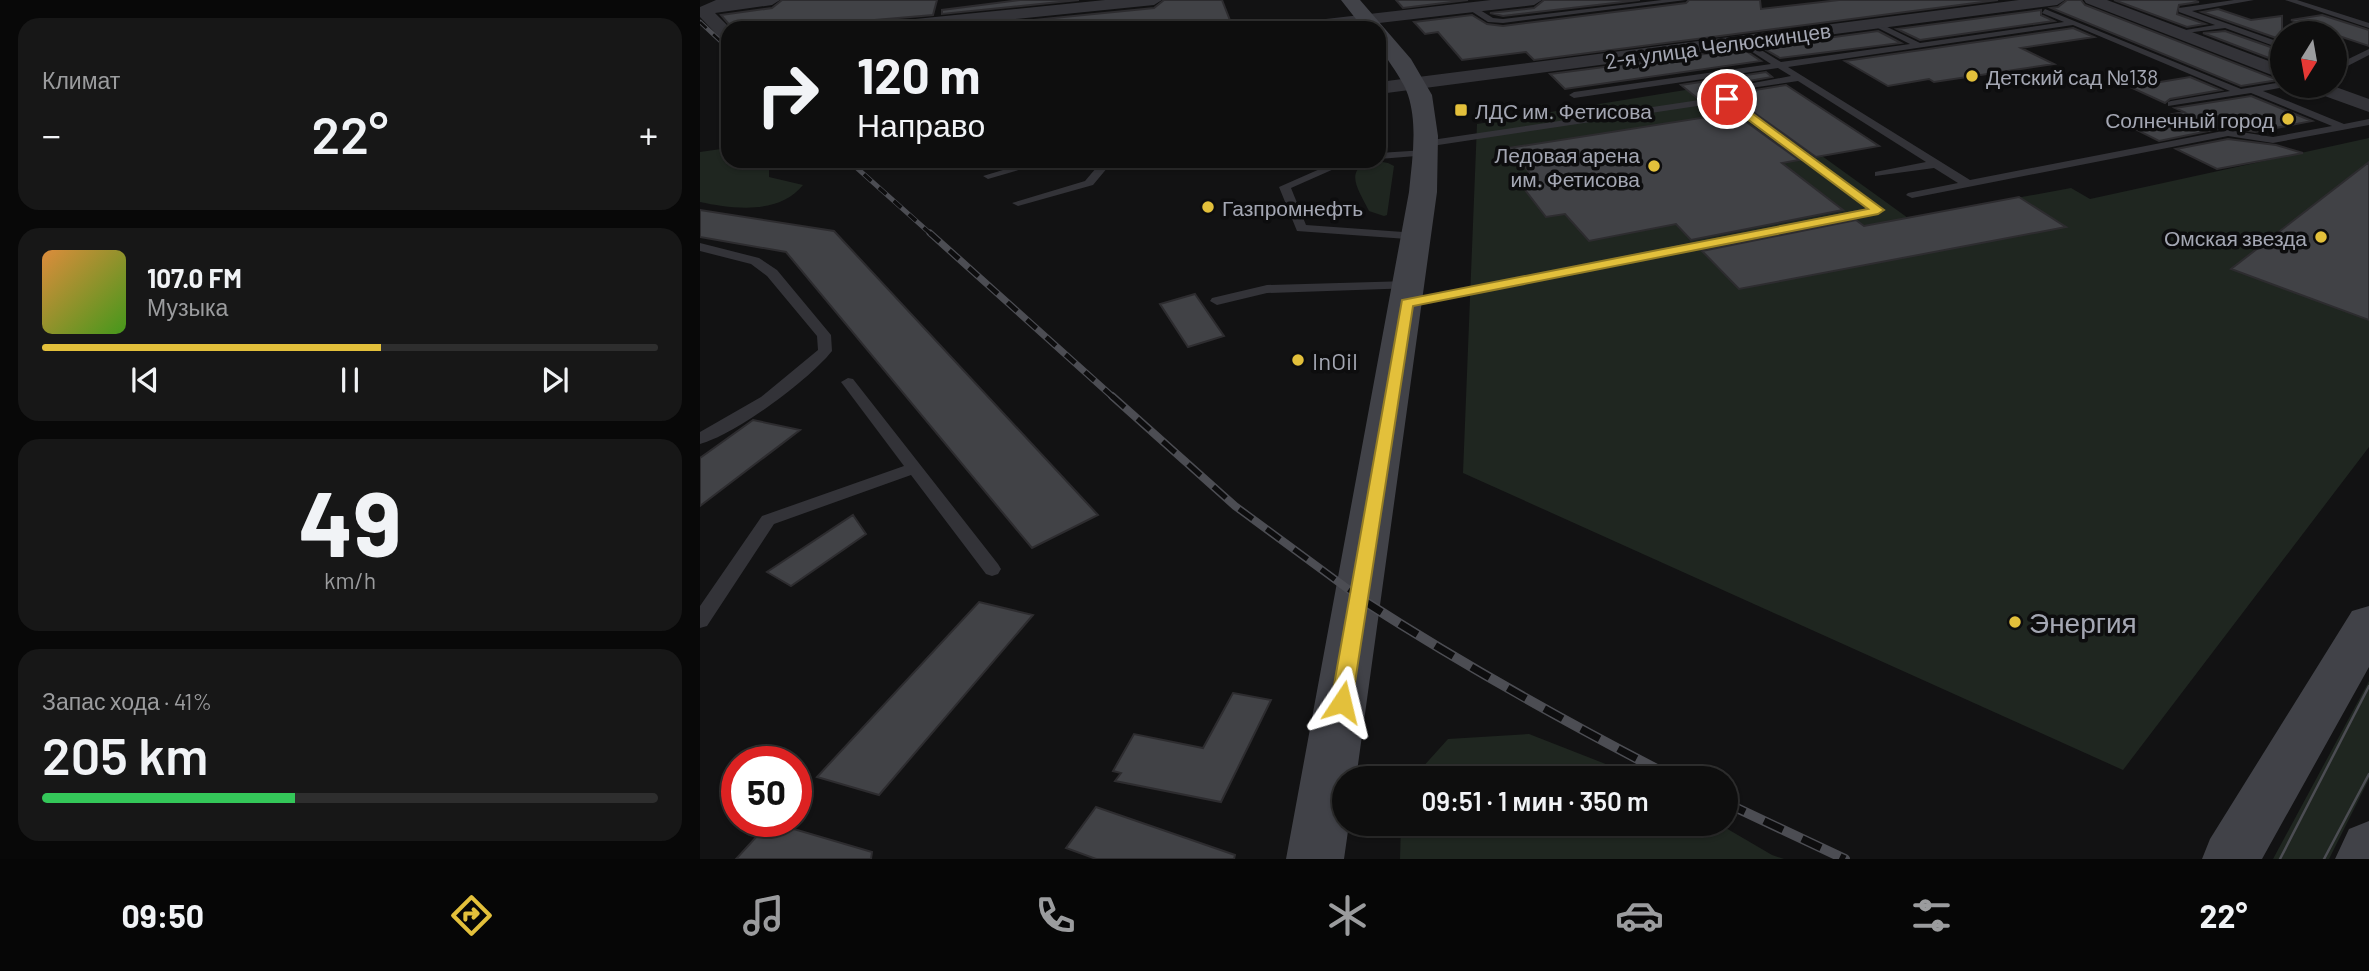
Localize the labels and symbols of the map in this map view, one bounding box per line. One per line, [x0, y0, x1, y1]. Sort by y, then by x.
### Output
street label: 2-я улица Челюскинцев [1604, 17, 1832, 73]
north arrow [2270, 21, 2347, 98]
place label: Детский сад №138 [1986, 64, 2158, 89]
marker: Детский сад №138 [1964, 68, 1980, 84]
pin [1697, 69, 1757, 129]
place label: ЛДС им. Фетисова [1475, 98, 1652, 123]
marker: ЛДС им. Фетисова [1453, 102, 1469, 118]
place label: Солнечный город [2105, 107, 2274, 132]
marker: Солнечный город [2280, 111, 2296, 127]
place label: Ледовая арена им. Фетисова [1495, 142, 1640, 191]
marker: Ледовая арена им. Фетисова [1646, 158, 1662, 174]
place label: Газпромнефть [1222, 195, 1363, 220]
marker: Газпромнефть [1200, 199, 1216, 215]
place label: Омская звезда [2164, 225, 2307, 250]
marker: Омская звезда [2313, 229, 2329, 245]
place label: InOil [1312, 346, 1358, 375]
marker: InOil [1290, 352, 1306, 368]
place label: Энергия [2029, 605, 2137, 639]
marker: Энергия [2007, 614, 2023, 630]
position arrow [1305, 665, 1379, 739]
speed limit sign: 50 [721, 746, 812, 837]

